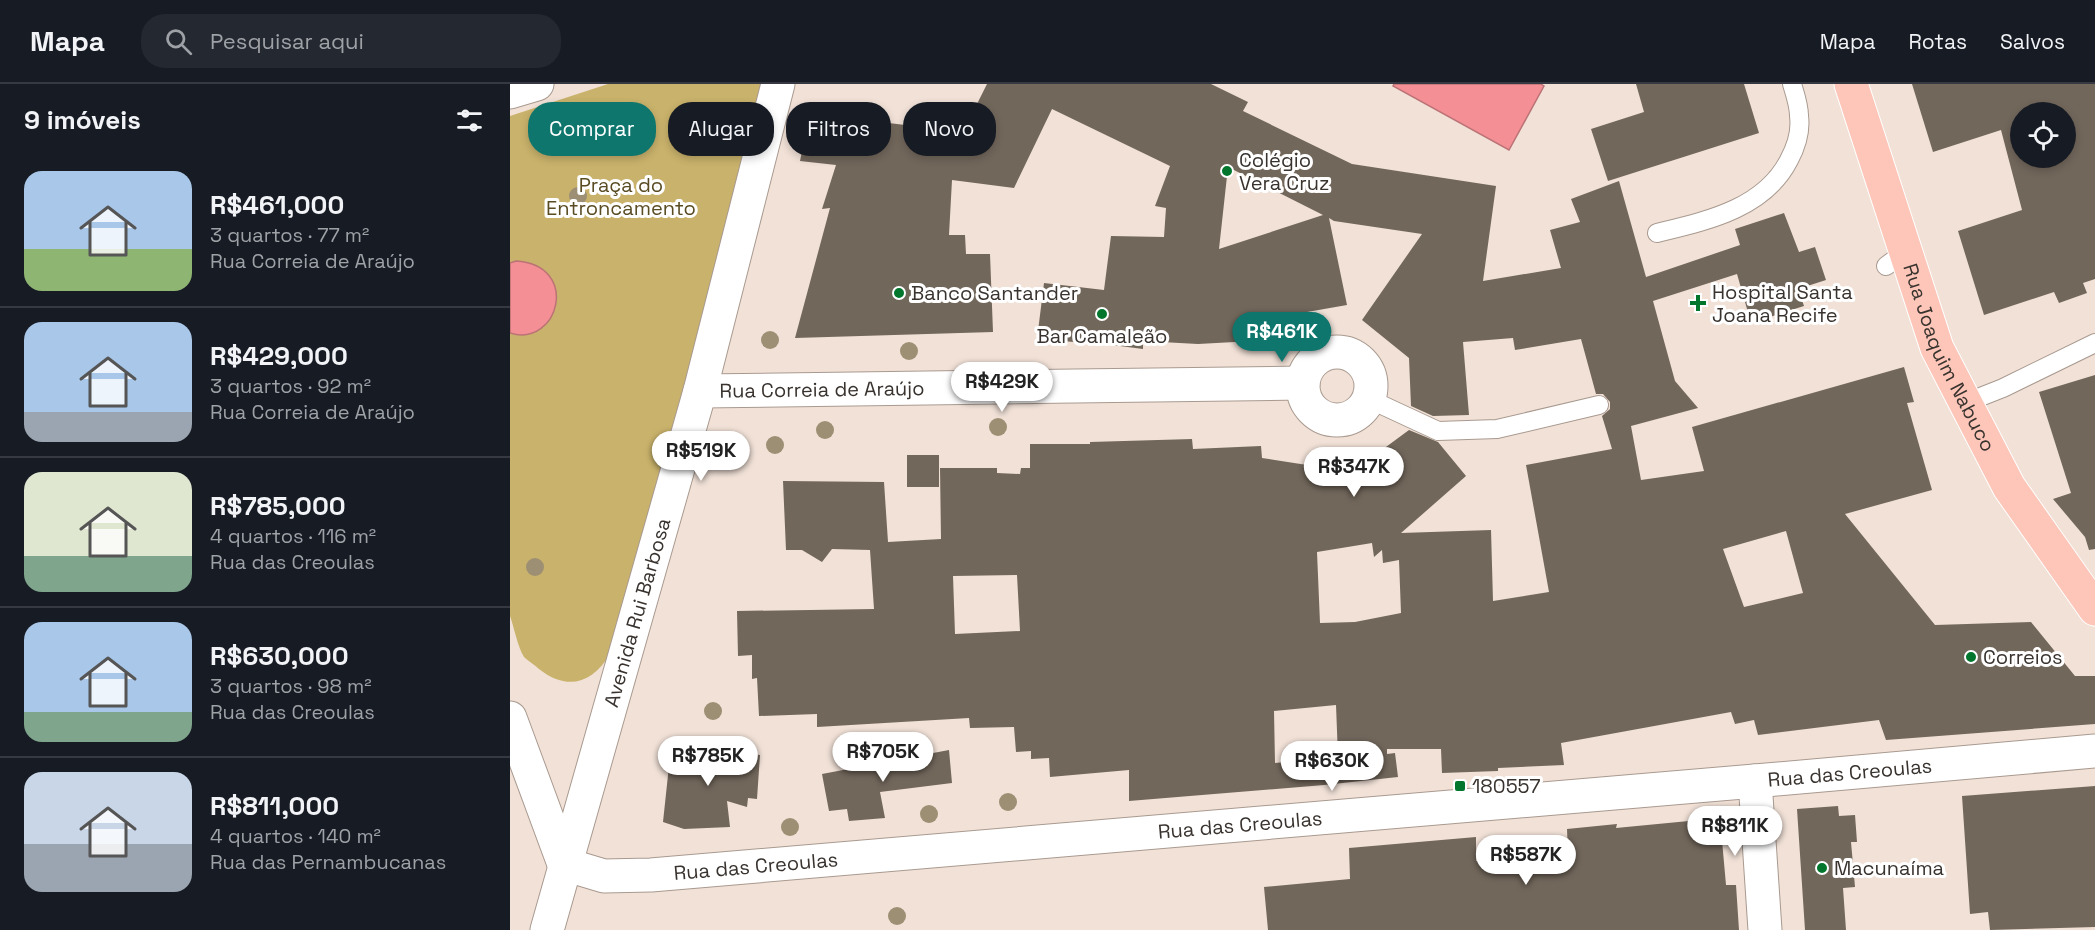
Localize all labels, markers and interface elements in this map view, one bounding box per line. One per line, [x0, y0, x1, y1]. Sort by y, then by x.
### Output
search box [141, 14, 561, 68]
text: Mapa [30, 23, 105, 59]
icon: search [162, 25, 195, 58]
text: Pesquisar aqui [210, 27, 364, 55]
text: Mapa [1820, 28, 1875, 55]
text: Rotas [1908, 28, 1967, 55]
text: Salvos [2000, 28, 2065, 55]
chip: Comprar [528, 102, 656, 156]
chip: Alugar [668, 102, 774, 156]
chip: Filtros [786, 102, 891, 156]
chip: Novo [903, 102, 996, 156]
map controls [2010, 102, 2076, 168]
button: locate [2010, 102, 2076, 168]
text: 9 imóveis [24, 103, 141, 137]
icon: filters [453, 104, 486, 137]
place label: Colégio Vera Cruz [1239, 147, 1329, 196]
marker: Colégio Vera Cruz [1220, 164, 1234, 178]
park label: Praça do Entroncamento [546, 172, 696, 221]
text: R$461,000 [210, 188, 344, 222]
icon: home [72, 195, 144, 267]
text: 3 quartos · 77 m² [210, 222, 369, 248]
text: Rua Correia de Araújo [210, 248, 415, 274]
street label: Rua Joaquim Nabuco [1897, 260, 2001, 456]
place label: Hospital Santa Joana Recife [1712, 279, 1853, 328]
place label: Banco Santander [911, 280, 1078, 306]
marker: Banco Santander [892, 286, 906, 300]
marker: Hospital Santa Joana Recife [1689, 294, 1707, 312]
marker: Bar Camaleão [1095, 307, 1109, 321]
pin: R$461K [1233, 312, 1331, 363]
text: R$461K [1246, 318, 1318, 344]
place label: Bar Camaleão [1037, 323, 1167, 349]
text: R$429,000 [210, 339, 348, 373]
icon: home [72, 346, 144, 418]
pin: R$429K [953, 362, 1051, 413]
text: R$429K [965, 368, 1039, 394]
text: 3 quartos · 92 m² [210, 373, 371, 399]
street label: Rua Correia de Araújo [719, 375, 925, 404]
text: Rua Correia de Araújo [210, 399, 415, 425]
pin: R$519K [652, 431, 750, 482]
text: R$519K [666, 437, 736, 463]
pin: R$347K [1305, 447, 1403, 498]
text: R$347K [1318, 453, 1390, 479]
text: R$785,000 [210, 489, 346, 523]
icon: home [72, 496, 144, 568]
street label: Avenida Rui Barbosa [598, 515, 676, 710]
text: 4 quartos · 116 m² [210, 523, 376, 549]
text: Rua das Creoulas [210, 549, 375, 575]
text: R$630,000 [210, 639, 348, 673]
place label: Correios [1983, 644, 2063, 670]
icon: home [72, 646, 144, 718]
marker: Correios [1964, 650, 1978, 664]
text: 3 quartos · 98 m² [210, 673, 372, 699]
text: Rua das Creoulas [210, 699, 375, 725]
pin: R$705K [834, 732, 932, 783]
pin: R$785K [659, 736, 757, 787]
text: R$705K [846, 738, 920, 764]
pin: R$630K [1283, 741, 1381, 792]
text: R$785K [672, 742, 744, 768]
text: R$630K [1295, 747, 1369, 773]
street label: Rua das Creoulas [1767, 752, 1933, 793]
place label: 180557 [1472, 773, 1541, 799]
marker: 180557 [1453, 779, 1467, 793]
text: R$811,000 [210, 789, 339, 823]
icon: home [72, 796, 144, 868]
street label: Rua das Creoulas [1157, 805, 1323, 845]
pin: R$811K [1686, 806, 1784, 857]
text: R$811K [1701, 812, 1769, 838]
text: 4 quartos · 140 m² [210, 823, 381, 849]
pin: R$587K [1477, 835, 1575, 886]
text: R$587K [1490, 841, 1562, 867]
street label: Rua das Creoulas [673, 846, 839, 886]
text: Rua das Pernambucanas [210, 849, 446, 875]
place label: Macunaíma [1834, 855, 1944, 881]
marker: Macunaíma [1815, 861, 1829, 875]

